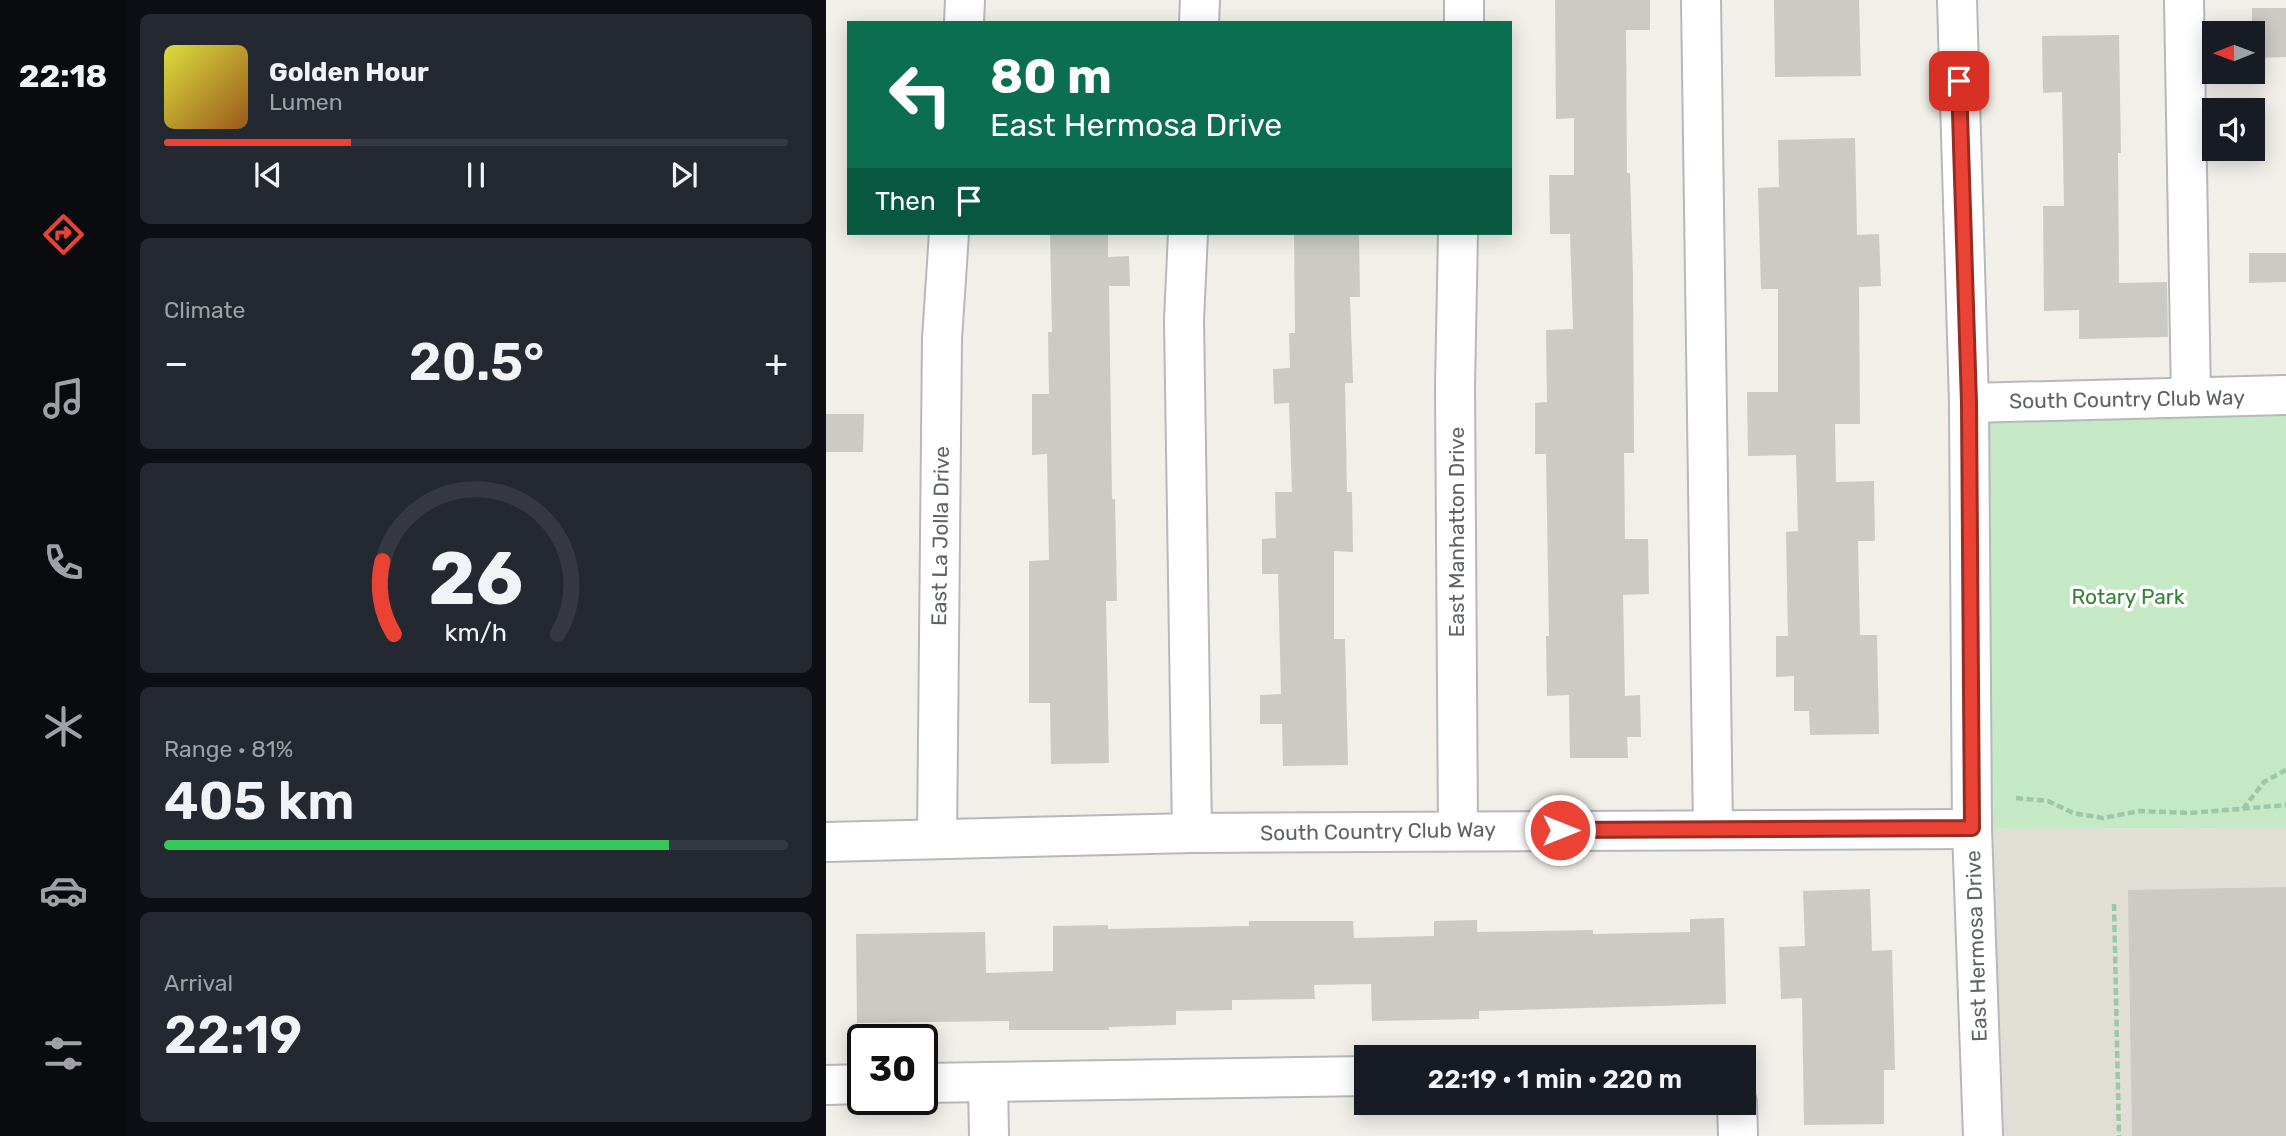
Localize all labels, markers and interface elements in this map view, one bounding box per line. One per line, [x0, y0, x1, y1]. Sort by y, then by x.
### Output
north arrow [2202, 21, 2264, 84]
map controls [2202, 21, 2265, 161]
text: 80 m [990, 47, 1112, 105]
icon: left [875, 49, 966, 140]
pin [1929, 51, 1989, 111]
text: 22:18 [19, 57, 107, 95]
text: Golden Hour [269, 57, 429, 88]
icon: arrive [1940, 62, 1978, 100]
text: Lumen [269, 88, 343, 116]
button: sound [2202, 98, 2265, 161]
text: East Hermosa Drive [990, 106, 1282, 144]
icon: previous [249, 156, 287, 194]
icon: pause [457, 156, 495, 194]
icon: next [665, 156, 703, 194]
icon: arrive [950, 182, 988, 220]
text: Then [875, 186, 936, 217]
icon: directions [39, 210, 88, 259]
text: Climate [164, 296, 245, 324]
text: 20.5° [409, 331, 544, 393]
text: − [164, 340, 189, 386]
text: + [764, 340, 788, 386]
icon: music [39, 374, 88, 423]
street label: South Country Club Way [2009, 384, 2246, 414]
street label: East Manhatton Drive [1444, 427, 1469, 637]
street label: East La Jolla Drive [926, 446, 954, 626]
text: 26 [429, 536, 523, 622]
icon: phone [39, 538, 88, 587]
park label: Rotary Park [2071, 584, 2185, 609]
text: km/h [445, 618, 507, 647]
icon: climate [39, 702, 88, 751]
text: Range · 81% [164, 735, 293, 763]
text: 405 km [164, 770, 355, 832]
position arrow [1523, 793, 1597, 867]
street label: South Country Club Way [1260, 816, 1497, 846]
street label: East Hermosa Drive [1960, 850, 1992, 1042]
icon: car [39, 866, 88, 915]
text: Arrival [164, 969, 233, 997]
text: 22:19 [164, 1004, 302, 1066]
speed limit sign: 30 [847, 1024, 938, 1115]
icon: filters [39, 1029, 88, 1078]
text: 22:19 · 1 min · 220 m [1428, 1064, 1682, 1095]

